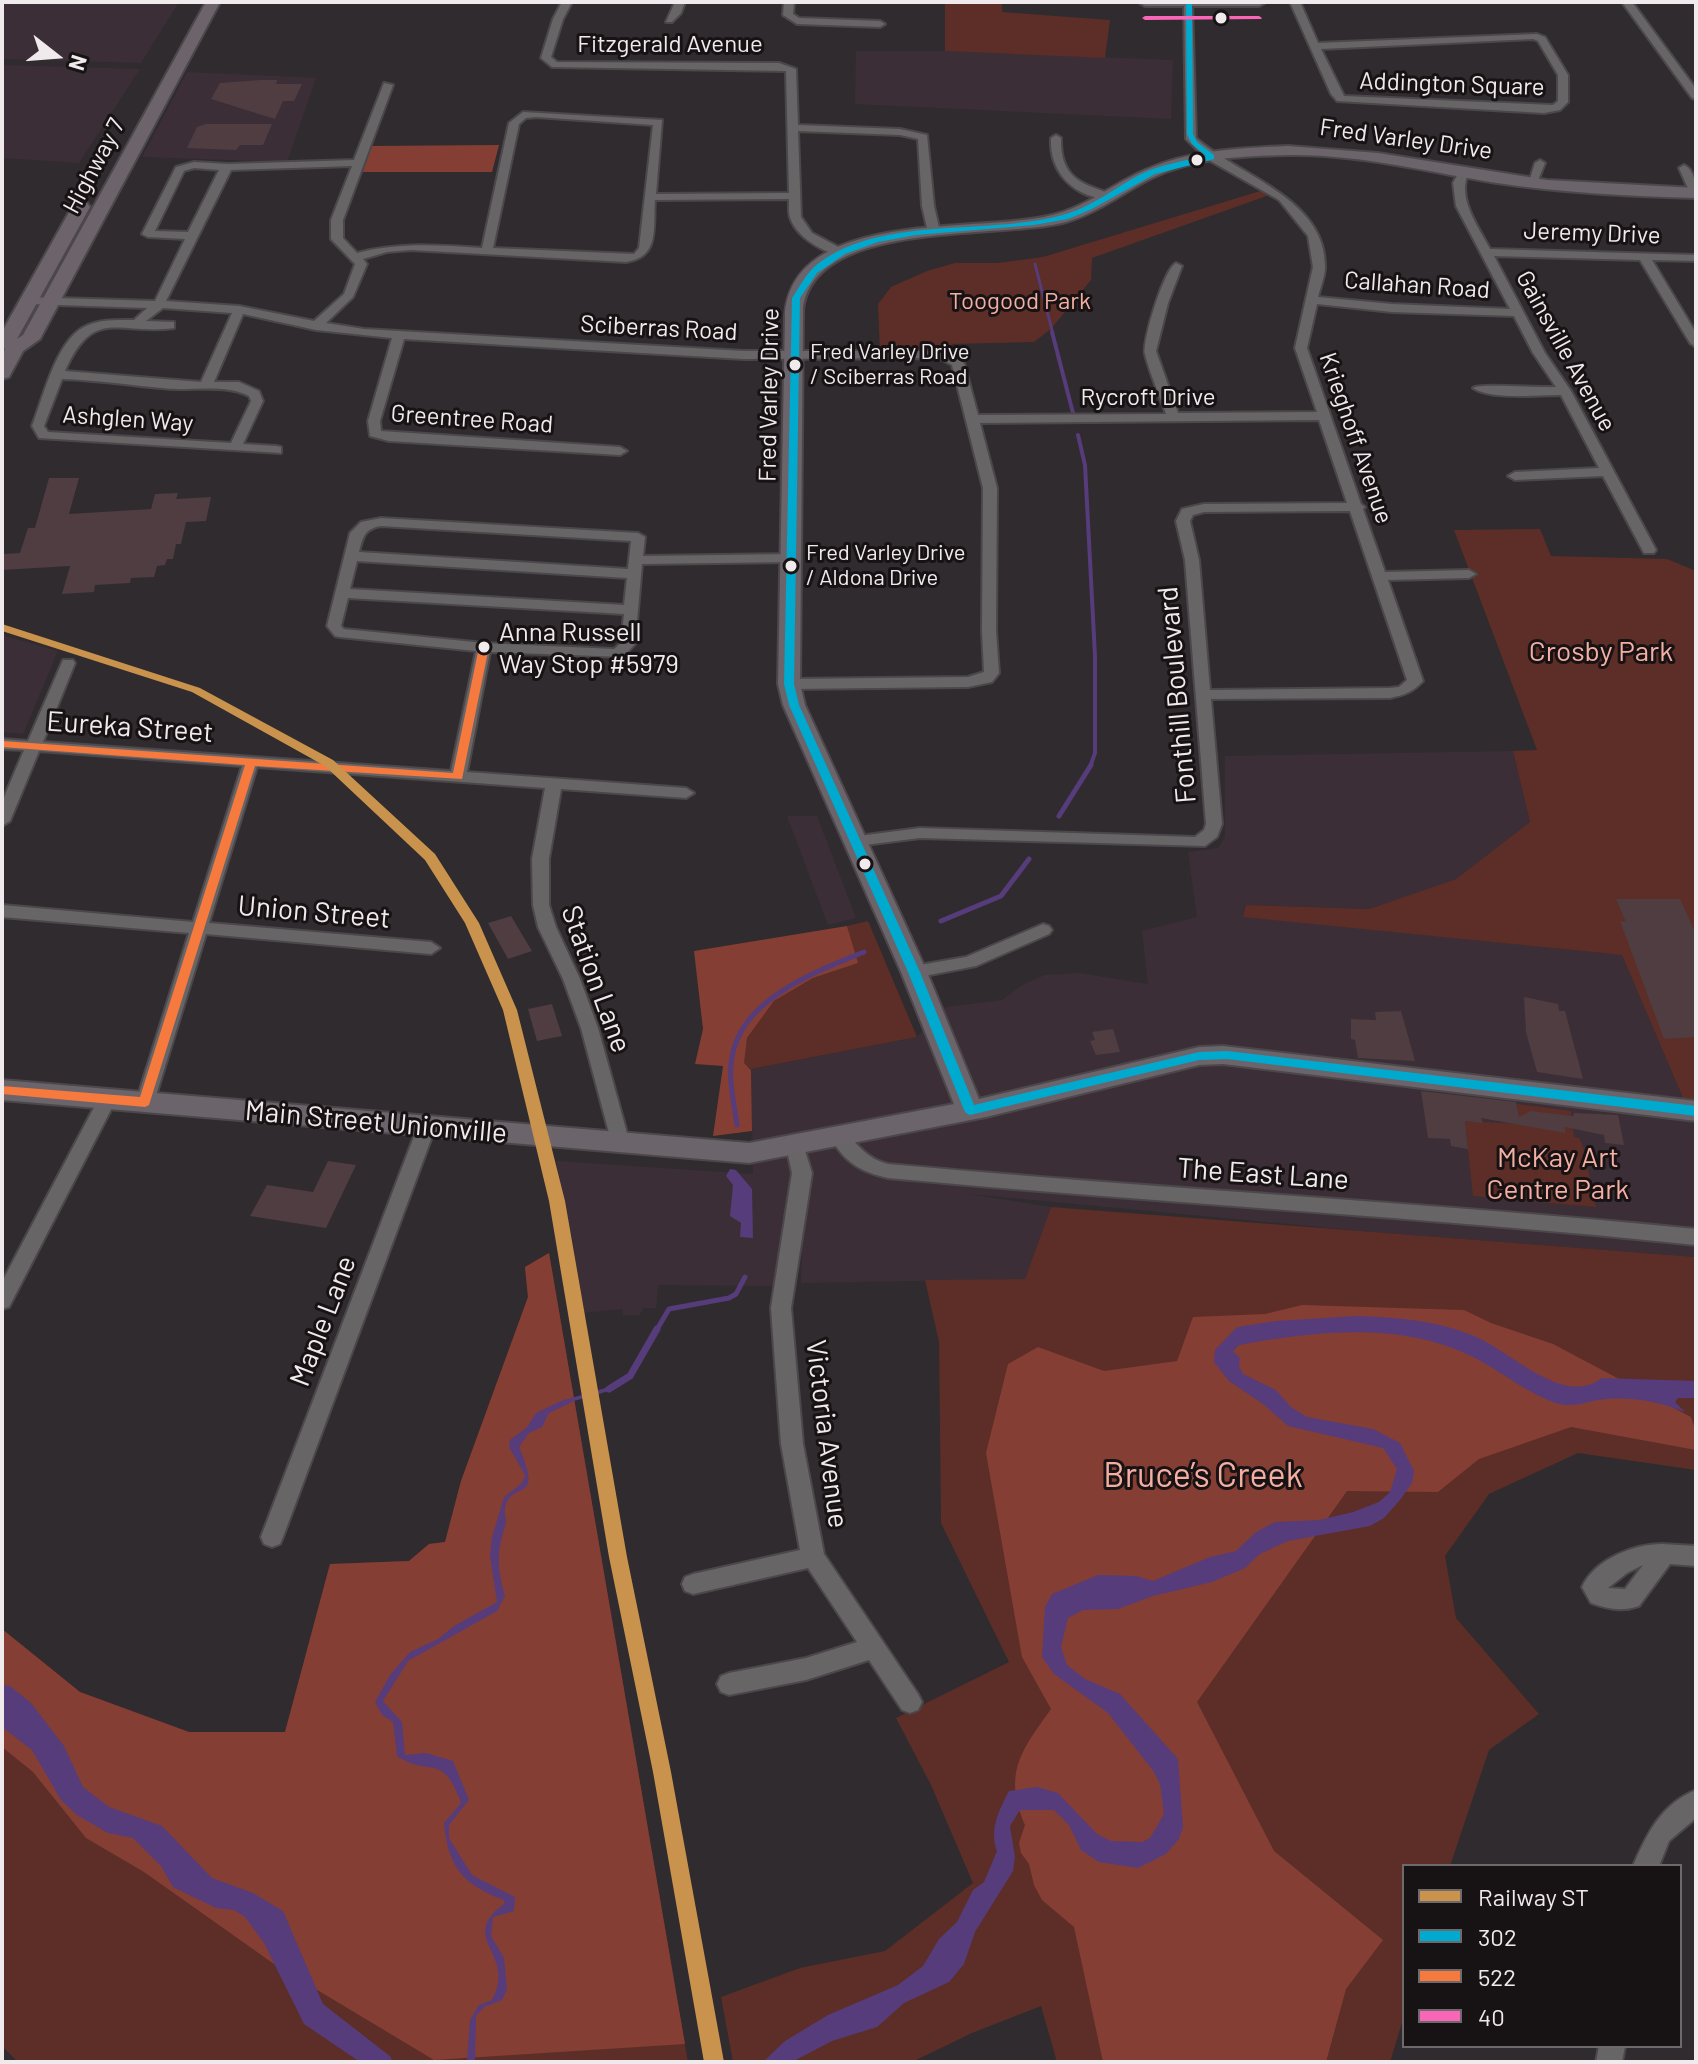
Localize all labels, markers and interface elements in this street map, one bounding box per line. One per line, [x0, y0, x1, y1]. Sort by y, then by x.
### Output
unlabelled marker [1213, 10, 1229, 26]
north arrow [16, 16, 96, 96]
street label: Fitzgerald Avenue [577, 30, 763, 58]
text: N [64, 52, 94, 74]
street label: Addington Square [1359, 66, 1545, 102]
street label: Highway 7 [57, 113, 131, 219]
street label: Fred Varley Drive [1318, 113, 1494, 165]
unlabelled marker [1189, 152, 1205, 168]
street label: Jeremy Drive [1523, 216, 1661, 250]
street label: Callahan Road [1343, 266, 1491, 304]
street label: Gainsville Avenue [1510, 266, 1622, 436]
park label: Toogood Park [949, 287, 1091, 315]
street label: Fred Varley Drive [753, 308, 785, 482]
street label: Sciberras Road [580, 309, 738, 347]
place label: Fred Varley Drive / Sciberras Road [810, 339, 969, 390]
street label: Krieghoff Avenue [1313, 349, 1399, 527]
marker: Fred Varley Drive / Sciberras Road [787, 357, 803, 373]
street label: Rycroft Drive [1081, 383, 1215, 411]
street label: Greentree Road [390, 399, 554, 439]
street label: Ashglen Way [62, 400, 194, 438]
place label: Fred Varley Drive / Aldona Drive [806, 540, 965, 592]
marker: Fred Varley Drive / Aldona Drive [783, 558, 799, 574]
street label: Fonthill Boulevard [1151, 585, 1203, 805]
place label: Anna Russell Way Stop #5979 [499, 616, 679, 678]
park label: Crosby Park [1529, 635, 1673, 669]
marker: Anna Russell Way Stop #5979 [476, 639, 492, 655]
street label: Eureka Street [46, 704, 214, 750]
unlabelled marker [857, 856, 873, 872]
street label: Union Street [236, 889, 392, 935]
street label: Station Lane [554, 901, 638, 1057]
street label: Main Street Unionville [244, 1094, 508, 1150]
park label: McKay Art Centre Park [1487, 1141, 1629, 1207]
street label: The East Lane [1176, 1151, 1350, 1197]
street label: Maple Lane [283, 1251, 363, 1391]
street label: Victoria Avenue [799, 1338, 855, 1530]
park label: Bruce’s Creek [1103, 1456, 1303, 1496]
legend [1402, 1864, 1682, 2048]
text: Railway ST [1478, 1882, 1589, 1911]
text: 302 [1478, 1922, 1517, 1951]
text: 522 [1478, 1962, 1516, 1991]
text: 40 [1478, 2002, 1505, 2031]

